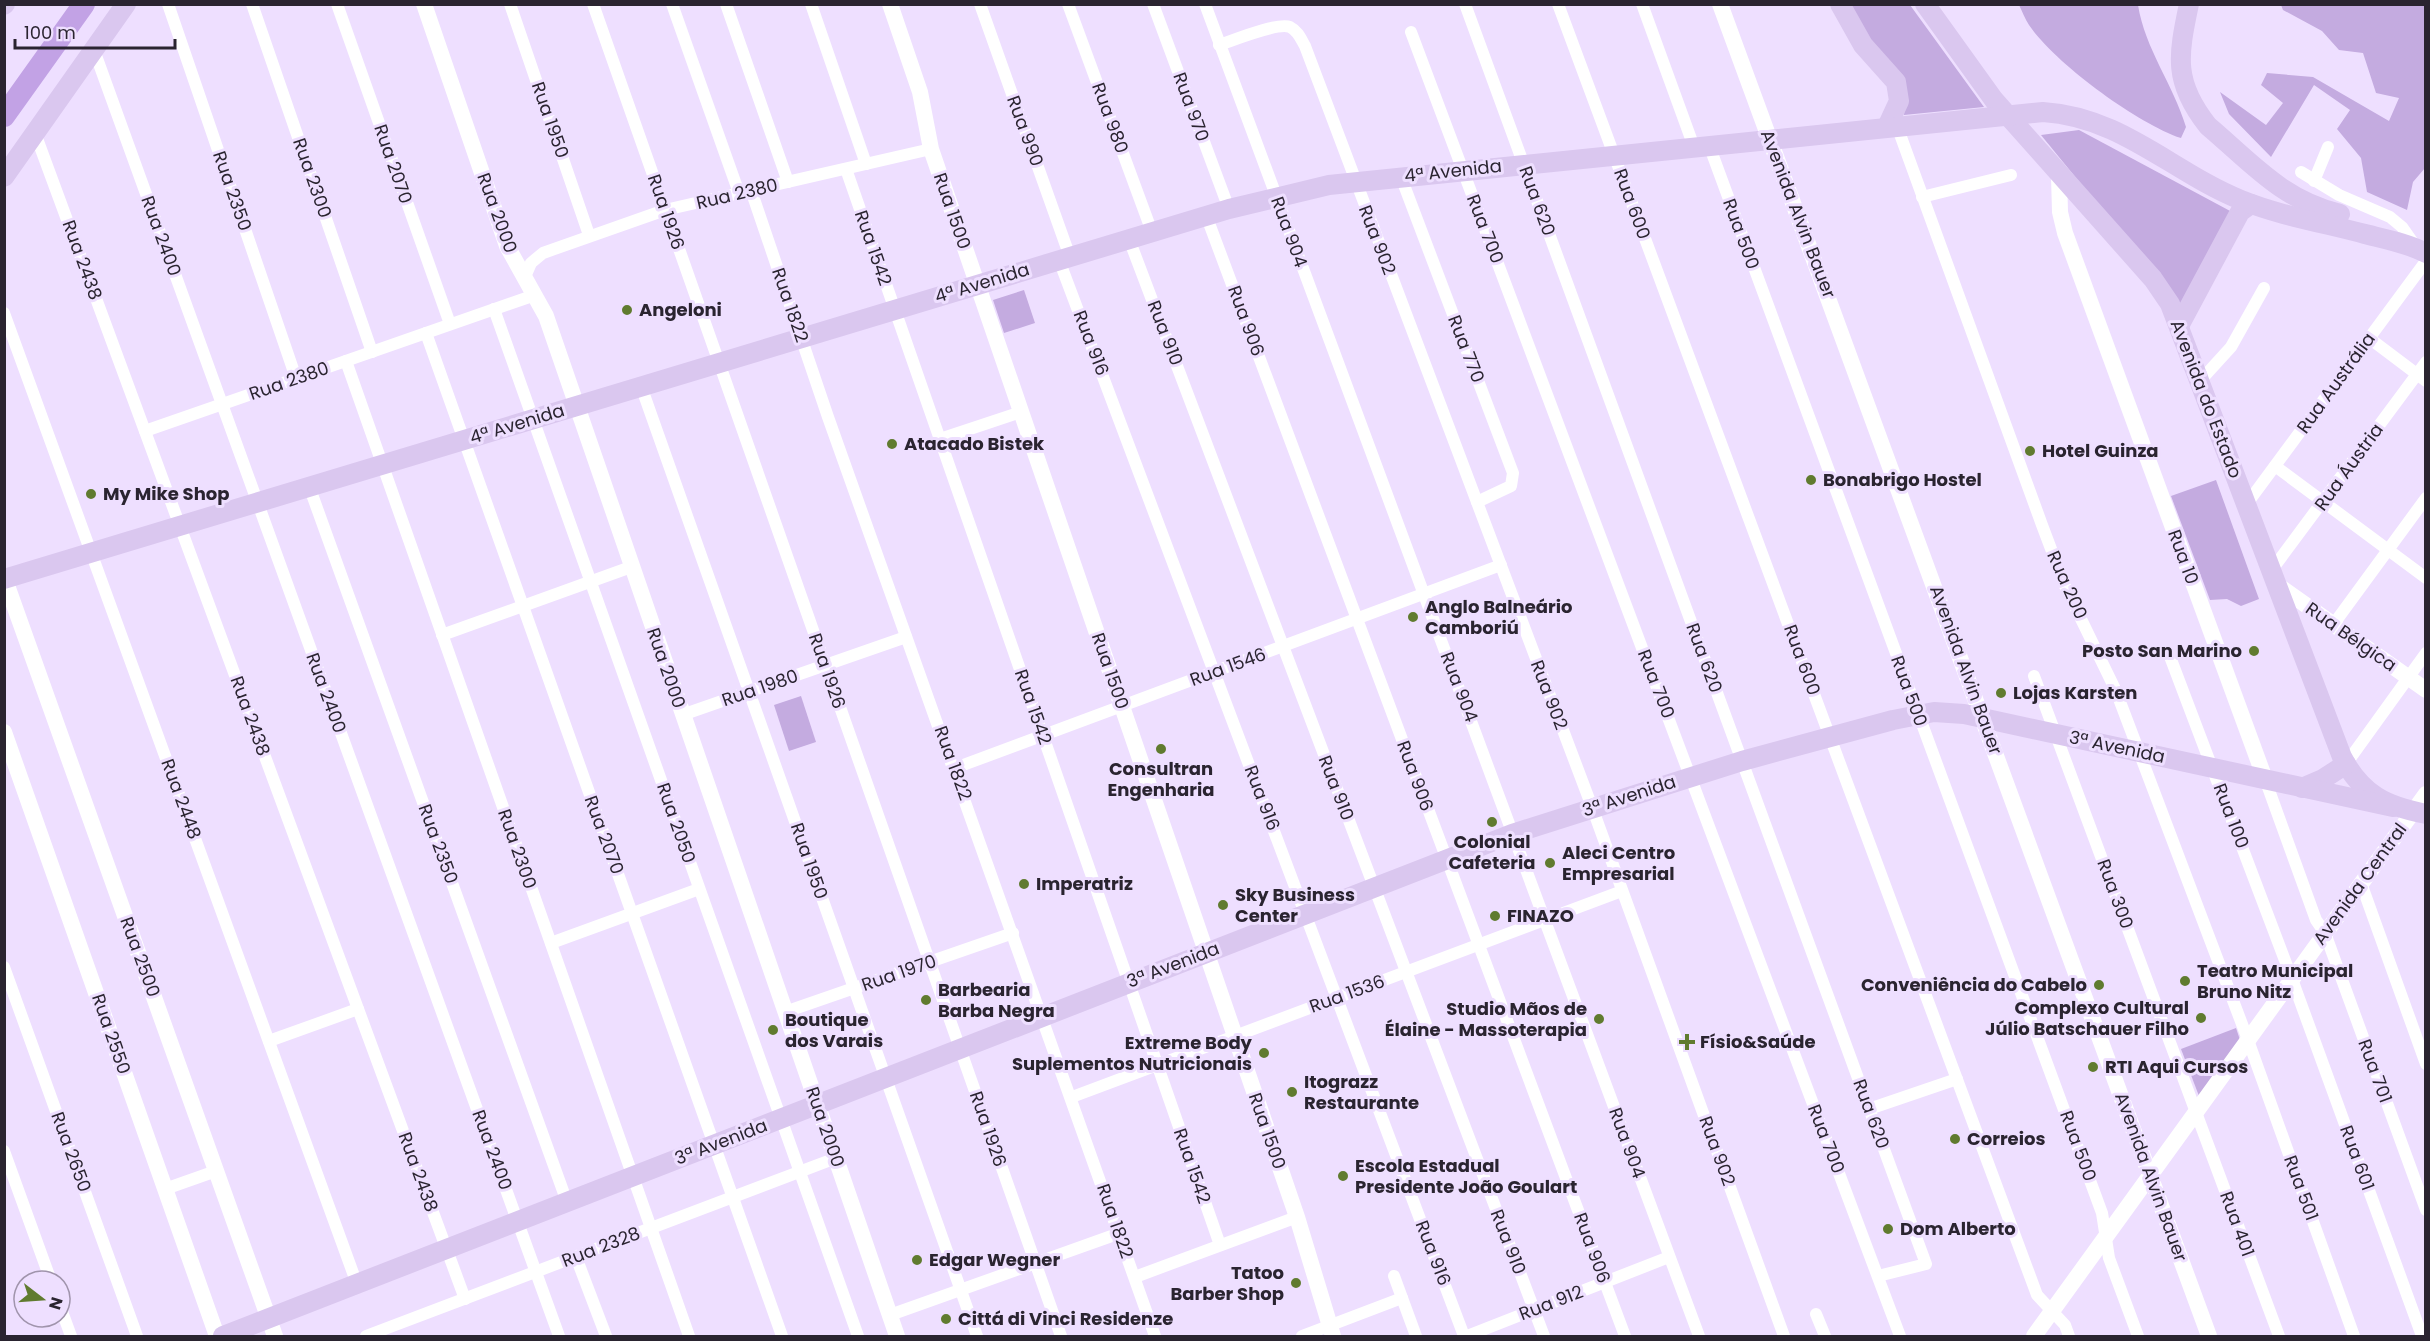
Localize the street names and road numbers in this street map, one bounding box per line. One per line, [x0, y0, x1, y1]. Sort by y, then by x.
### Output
street label: Rua 970 [1167, 69, 1216, 145]
street label: Rua 1950 [526, 78, 575, 161]
street label: Rua 980 [1086, 79, 1135, 157]
street label: Rua 990 [1001, 92, 1050, 170]
street label: Rua 2070 [368, 121, 419, 207]
street label: Avenida Alvin Bauer [1755, 126, 1842, 302]
street label: Rua 2300 [287, 135, 338, 221]
street label: Rua 2350 [207, 148, 258, 234]
street label: 4ª Avenida [1403, 153, 1503, 188]
street label: Rua 620 [1513, 162, 1562, 239]
street label: Rua 600 [1608, 165, 1657, 243]
street label: Rua 2000 [471, 169, 524, 256]
street label: Rua 1500 [928, 169, 977, 252]
street label: Rua 1926 [642, 171, 691, 253]
street label: Rua 2380 [694, 172, 780, 215]
street label: Rua 700 [1461, 191, 1510, 267]
street label: Rua 2400 [135, 192, 188, 279]
street label: Rua 904 [1265, 193, 1314, 271]
street label: Rua 500 [1717, 195, 1766, 273]
street label: Rua 902 [1353, 202, 1402, 278]
street label: Rua 1542 [849, 207, 898, 289]
street label: Rua 2438 [57, 217, 108, 303]
street label: 4ª Avenida [931, 256, 1032, 309]
street label: Rua 1822 [766, 264, 815, 345]
street label: Rua 906 [1222, 282, 1271, 360]
street label: Rua 910 [1142, 297, 1189, 369]
street label: Rua 916 [1068, 307, 1115, 379]
street label: Rua 770 [1442, 311, 1491, 386]
street label: Avenida do Estado [2165, 316, 2248, 482]
street label: Rua Austrália [2291, 327, 2381, 438]
street label: Rua 2380 [245, 355, 332, 406]
street label: 4ª Avenida [466, 397, 567, 450]
street label: Rua Áustria [2308, 418, 2389, 515]
street label: Rua 10 [2162, 526, 2205, 588]
street label: Rua 200 [2041, 547, 2094, 623]
street label: Avenida Alvin Bauer [1924, 582, 2009, 758]
street label: Rua Bélgica [2301, 596, 2402, 677]
street label: Rua 620 [1680, 619, 1729, 696]
street label: Rua 600 [1778, 621, 1827, 699]
street label: Rua 2000 [641, 624, 692, 711]
street label: Rua 1500 [1086, 629, 1135, 712]
street label: Rua 1926 [803, 630, 852, 712]
street label: Rua 1546 [1186, 641, 1269, 692]
street label: Rua 700 [1632, 646, 1681, 722]
street label: Rua 904 [1435, 648, 1484, 726]
street label: Rua 2400 [300, 649, 353, 736]
street label: Rua 500 [1885, 652, 1934, 730]
street label: Rua 902 [1525, 657, 1574, 733]
street label: Rua 1980 [718, 663, 801, 712]
street label: Rua 1542 [1009, 666, 1058, 748]
street label: Rua 2438 [225, 673, 276, 759]
street label: Rua 1822 [929, 722, 978, 803]
street label: 3ª Avenida [2067, 724, 2167, 769]
street label: Rua 906 [1391, 737, 1440, 815]
street label: Rua 910 [1313, 752, 1360, 824]
street label: Rua 2448 [155, 755, 208, 842]
street label: Rua 916 [1239, 762, 1286, 834]
street label: 3ª Avenida [1579, 769, 1679, 822]
street label: Rua 2050 [651, 779, 702, 866]
street label: Rua 100 [2208, 780, 2255, 852]
street label: Rua 2070 [579, 792, 630, 878]
street label: Rua 2350 [413, 801, 464, 887]
street label: Rua 2300 [492, 806, 543, 892]
street label: Avenida Central [2307, 818, 2412, 950]
street label: Rua 1950 [785, 819, 834, 902]
street label: Rua 300 [2091, 855, 2140, 932]
street label: Rua 2500 [114, 913, 167, 1000]
street label: 3ª Avenida [1123, 935, 1223, 994]
street label: Rua 1970 [858, 948, 940, 997]
street label: Rua 1536 [1306, 968, 1388, 1019]
street label: Rua 2550 [86, 990, 137, 1077]
street label: Rua 701 [2352, 1035, 2399, 1106]
street label: Rua 620 [1847, 1075, 1896, 1152]
street label: Rua 2000 [800, 1083, 851, 1170]
street label: Rua 1926 [964, 1088, 1013, 1170]
street label: Rua 1500 [1243, 1089, 1292, 1172]
street label: Avenida Alvin Bauer [2109, 1089, 2194, 1265]
street label: Rua 700 [1802, 1101, 1851, 1177]
street label: Rua 904 [1603, 1104, 1652, 1182]
street label: Rua 2400 [466, 1106, 519, 1193]
street label: Rua 500 [2054, 1107, 2103, 1185]
street label: Rua 2650 [45, 1108, 98, 1195]
street label: 3ª Avenida [671, 1112, 771, 1171]
street label: Rua 902 [1693, 1113, 1742, 1189]
street label: Rua 601 [2334, 1122, 2381, 1194]
street label: Rua 1542 [1168, 1125, 1217, 1207]
street label: Rua 2438 [393, 1129, 444, 1215]
street label: Rua 501 [2278, 1152, 2325, 1224]
street label: Rua 1822 [1091, 1180, 1140, 1261]
street label: Rua 401 [2214, 1188, 2261, 1260]
street label: Rua 910 [1485, 1206, 1532, 1278]
street label: Rua 906 [1568, 1209, 1617, 1287]
street label: Rua 916 [1410, 1217, 1457, 1289]
street label: Rua 2328 [558, 1220, 644, 1273]
street label: Rua 912 [1515, 1279, 1587, 1326]

